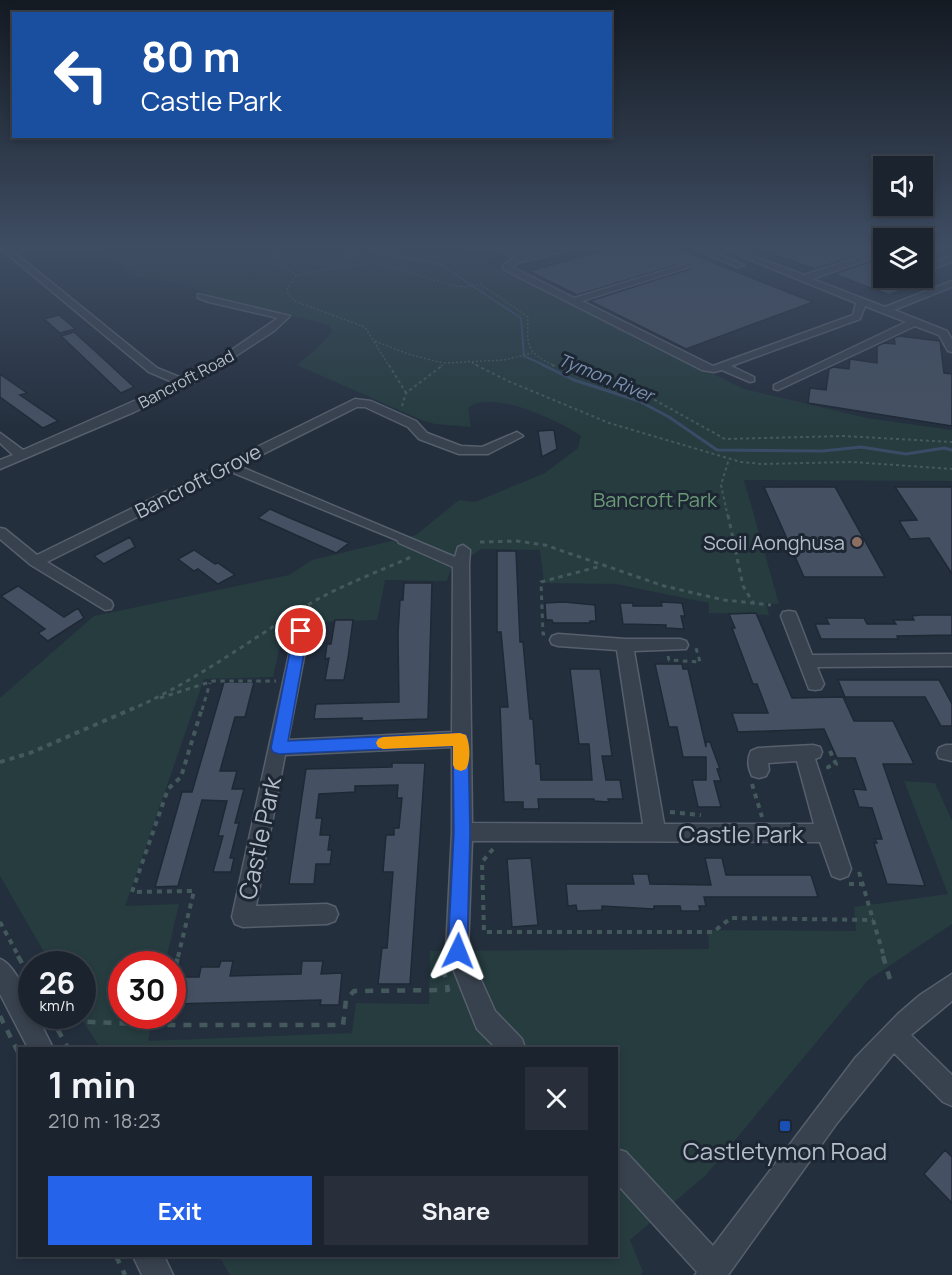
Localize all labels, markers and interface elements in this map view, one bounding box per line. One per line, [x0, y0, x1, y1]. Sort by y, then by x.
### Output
text: 80 m [141, 27, 241, 85]
icon: left [42, 36, 120, 114]
text: Castle Park [141, 82, 282, 119]
map controls [873, 156, 933, 288]
button: sound [873, 156, 933, 216]
button: layers [873, 228, 933, 288]
street label: Bancroft Road [134, 345, 238, 413]
water label: Tymon River [555, 347, 659, 408]
street label: Bancroft Grove [130, 438, 266, 524]
park label: Bancroft Park [593, 486, 718, 513]
place label: Scoil Aonghusa [703, 529, 845, 556]
marker: Scoil Aonghusa [850, 535, 864, 549]
pin [275, 605, 326, 656]
icon: arrive [284, 614, 317, 647]
street label: Castle Park [230, 772, 288, 903]
street label: Castle Park [679, 817, 805, 850]
position arrow [426, 919, 490, 983]
speed limit sign: 30 [108, 951, 186, 1029]
text: 26 [39, 962, 75, 1003]
text: km/h [40, 995, 74, 1016]
text: 1 min [48, 1060, 136, 1109]
button: close [525, 1067, 588, 1130]
text: 210 m · 18:23 [48, 1107, 161, 1134]
marker: Castletymon Road [778, 1119, 792, 1133]
place label: Castletymon Road [683, 1134, 887, 1167]
button: Exit [48, 1176, 312, 1245]
button: Share [324, 1176, 588, 1245]

